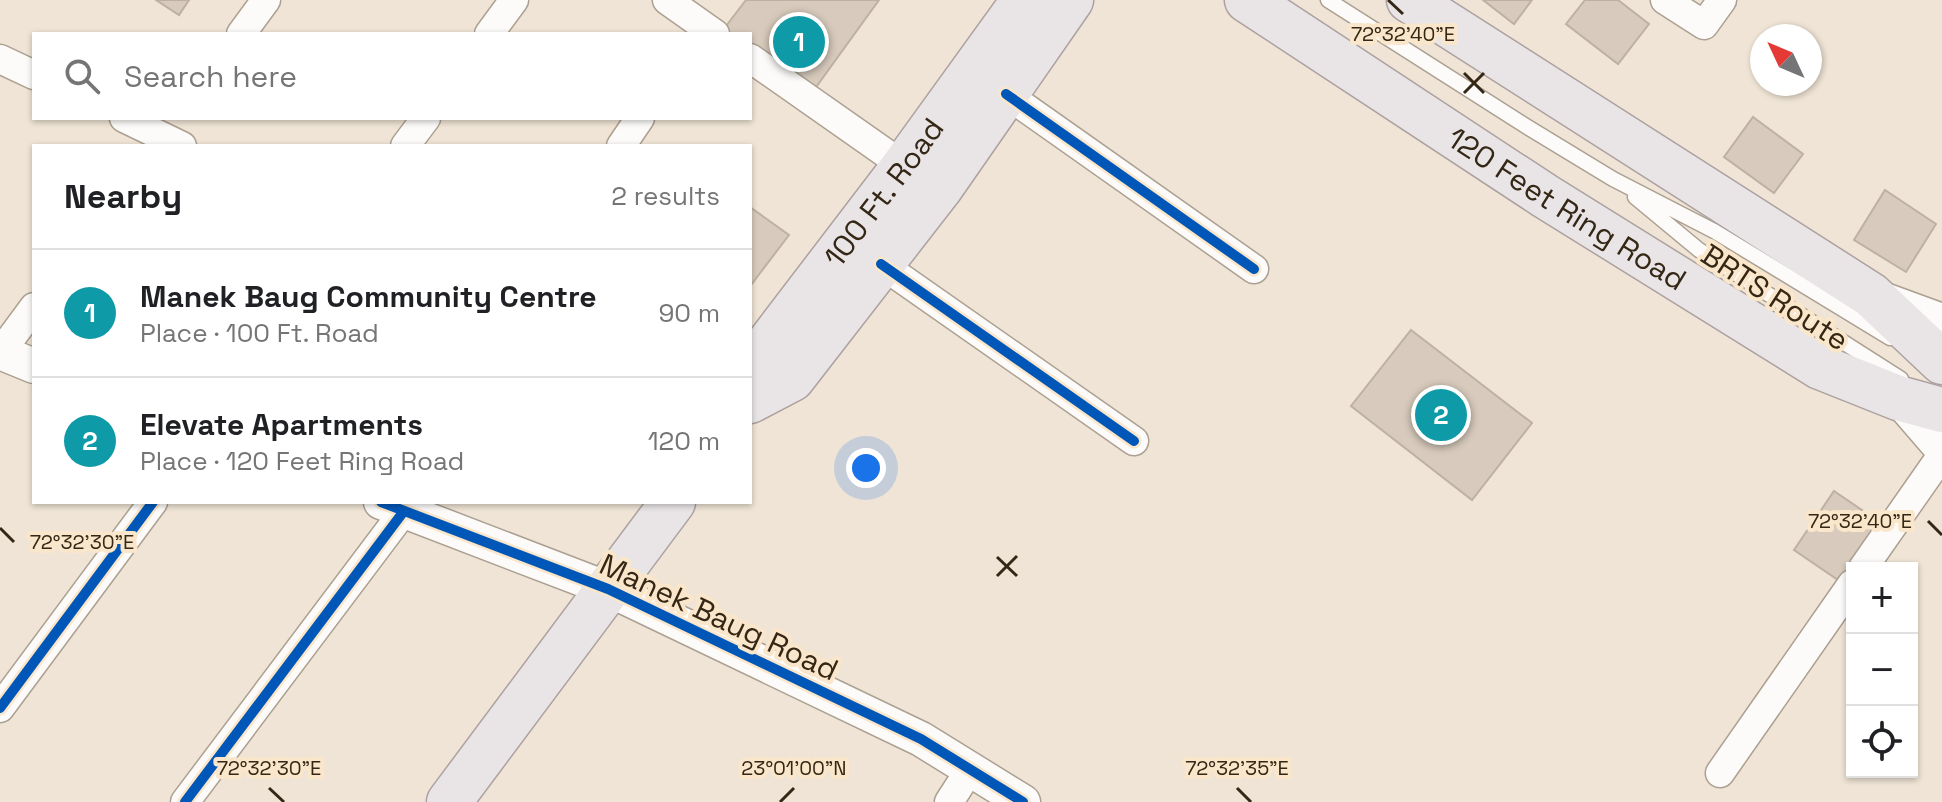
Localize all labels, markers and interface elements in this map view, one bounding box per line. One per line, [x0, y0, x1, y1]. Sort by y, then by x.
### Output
pin: 1 [773, 12, 825, 72]
text: 72°32'40"E [1351, 21, 1455, 47]
north arrow [1750, 24, 1822, 96]
search box [32, 32, 752, 120]
icon: search [60, 54, 104, 98]
text: Search here [124, 57, 297, 96]
street label: 100 Ft. Road [815, 110, 952, 275]
street label: 120 Feet Ring Road [1440, 118, 1694, 299]
text: Nearby [64, 175, 182, 218]
text: 2 results [611, 179, 720, 213]
street label: BRTS Route [1694, 235, 1856, 359]
text: Manek Baug Community Centre [140, 277, 597, 316]
text: 1 [84, 296, 96, 330]
text: 90 m [658, 296, 720, 330]
text: Place · 100 Ft. Road [140, 316, 379, 350]
pin: 2 [1415, 385, 1467, 445]
text: Elevate Apartments [140, 405, 423, 444]
text: 2 [82, 424, 98, 458]
text: 120 m [648, 424, 720, 458]
text: Place · 120 Feet Ring Road [140, 444, 464, 478]
your location [846, 448, 886, 488]
text: 72°32'40"E [1808, 508, 1912, 534]
text: 72°32'30"E [30, 529, 134, 555]
street label: Manek Baug Road [593, 545, 845, 689]
map controls [1846, 562, 1918, 778]
button: + [1846, 562, 1918, 634]
button: − [1846, 634, 1918, 706]
button: locate [1846, 706, 1918, 778]
text: 72°32'30"E [217, 755, 321, 781]
text: 23°01'00"N [741, 755, 847, 781]
text: 72°32'35"E [1185, 755, 1289, 781]

